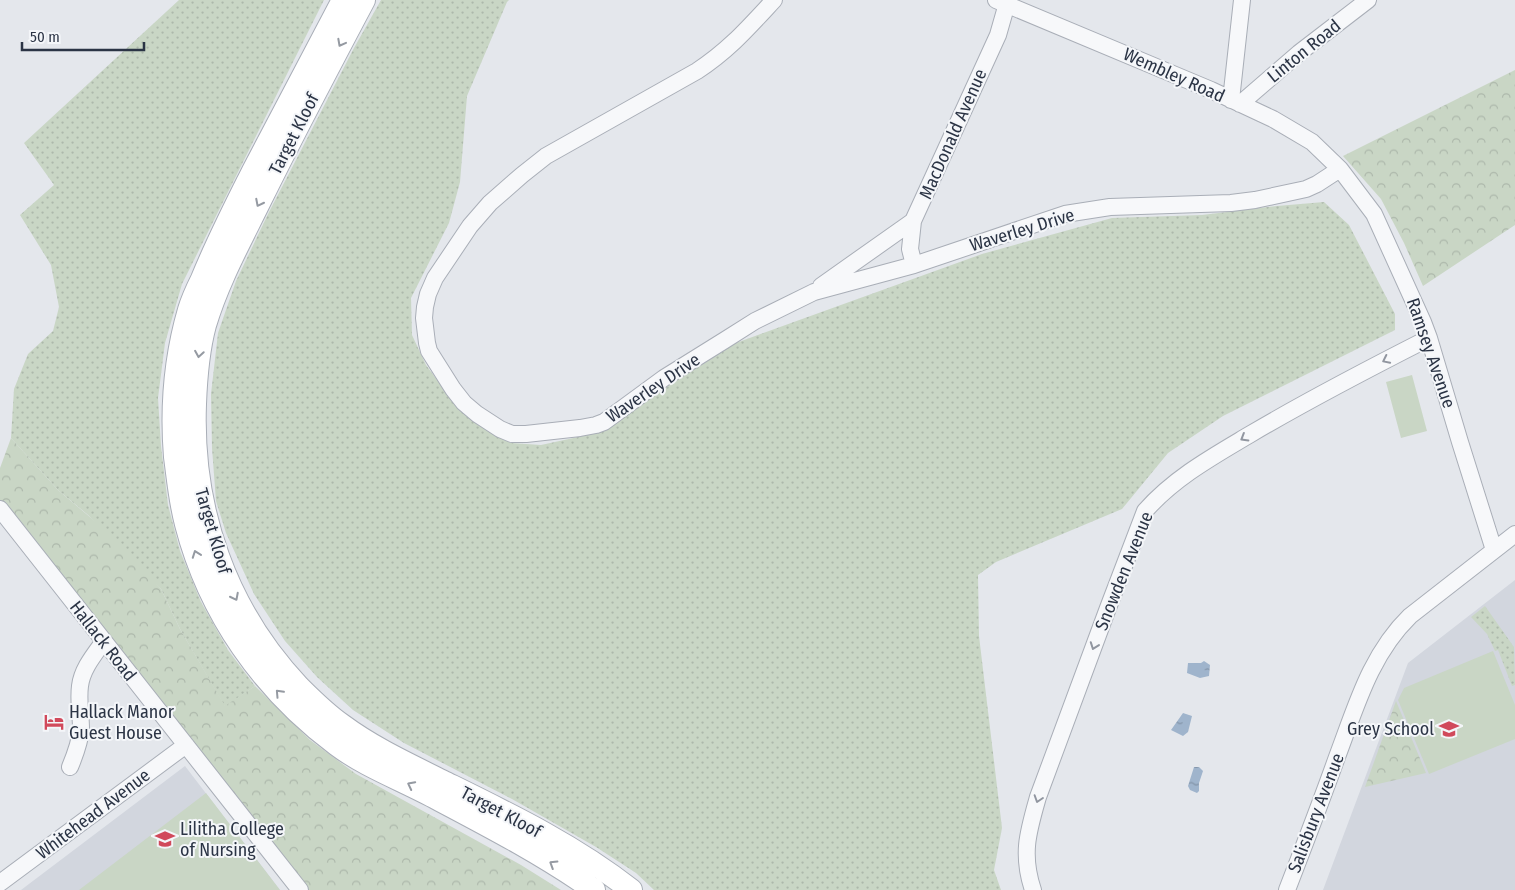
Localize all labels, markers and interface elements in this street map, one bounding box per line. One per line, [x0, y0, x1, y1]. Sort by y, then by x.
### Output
street label: Linton Road [1263, 15, 1345, 87]
scale bar [22, 20, 145, 52]
text: 50 m [30, 28, 60, 46]
one-way arrow [337, 38, 347, 47]
street label: Wembley Road [1120, 43, 1228, 107]
street label: MacDonald Avenue [914, 65, 992, 202]
street label: Target Kloof [264, 88, 324, 178]
one-way arrow [255, 198, 265, 207]
street label: Waverley Drive [967, 204, 1077, 256]
street label: Ramsey Avenue [1402, 295, 1460, 411]
street label: Waverley Drive [602, 348, 704, 427]
one-way arrow [194, 349, 204, 358]
one-way arrow [1382, 354, 1391, 364]
one-way arrow [1240, 432, 1249, 442]
street label: Target Kloof [190, 486, 236, 578]
street label: Snowden Avenue [1090, 508, 1158, 634]
one-way arrow [192, 551, 202, 559]
one-way arrow [229, 592, 239, 601]
street label: Hallack Road [65, 597, 141, 685]
one-way arrow [1090, 641, 1100, 650]
one-way arrow [276, 689, 285, 698]
place label: Hallack Manor Guest House [69, 701, 175, 744]
hotel icon: Hallack Manor Guest House [43, 711, 65, 733]
place label: Grey School [1347, 718, 1434, 740]
school or university icon: Grey School [1438, 718, 1460, 740]
street label: Salisbury Avenue [1283, 750, 1349, 876]
street label: Whitehead Avenue [32, 764, 154, 864]
one-way arrow [407, 781, 416, 791]
street label: Target Kloof [457, 782, 546, 843]
one-way arrow [1034, 794, 1044, 803]
place label: Lilitha College of Nursing [180, 818, 284, 861]
school or university icon: Lilitha College of Nursing [154, 828, 176, 850]
one-way arrow [549, 860, 558, 870]

